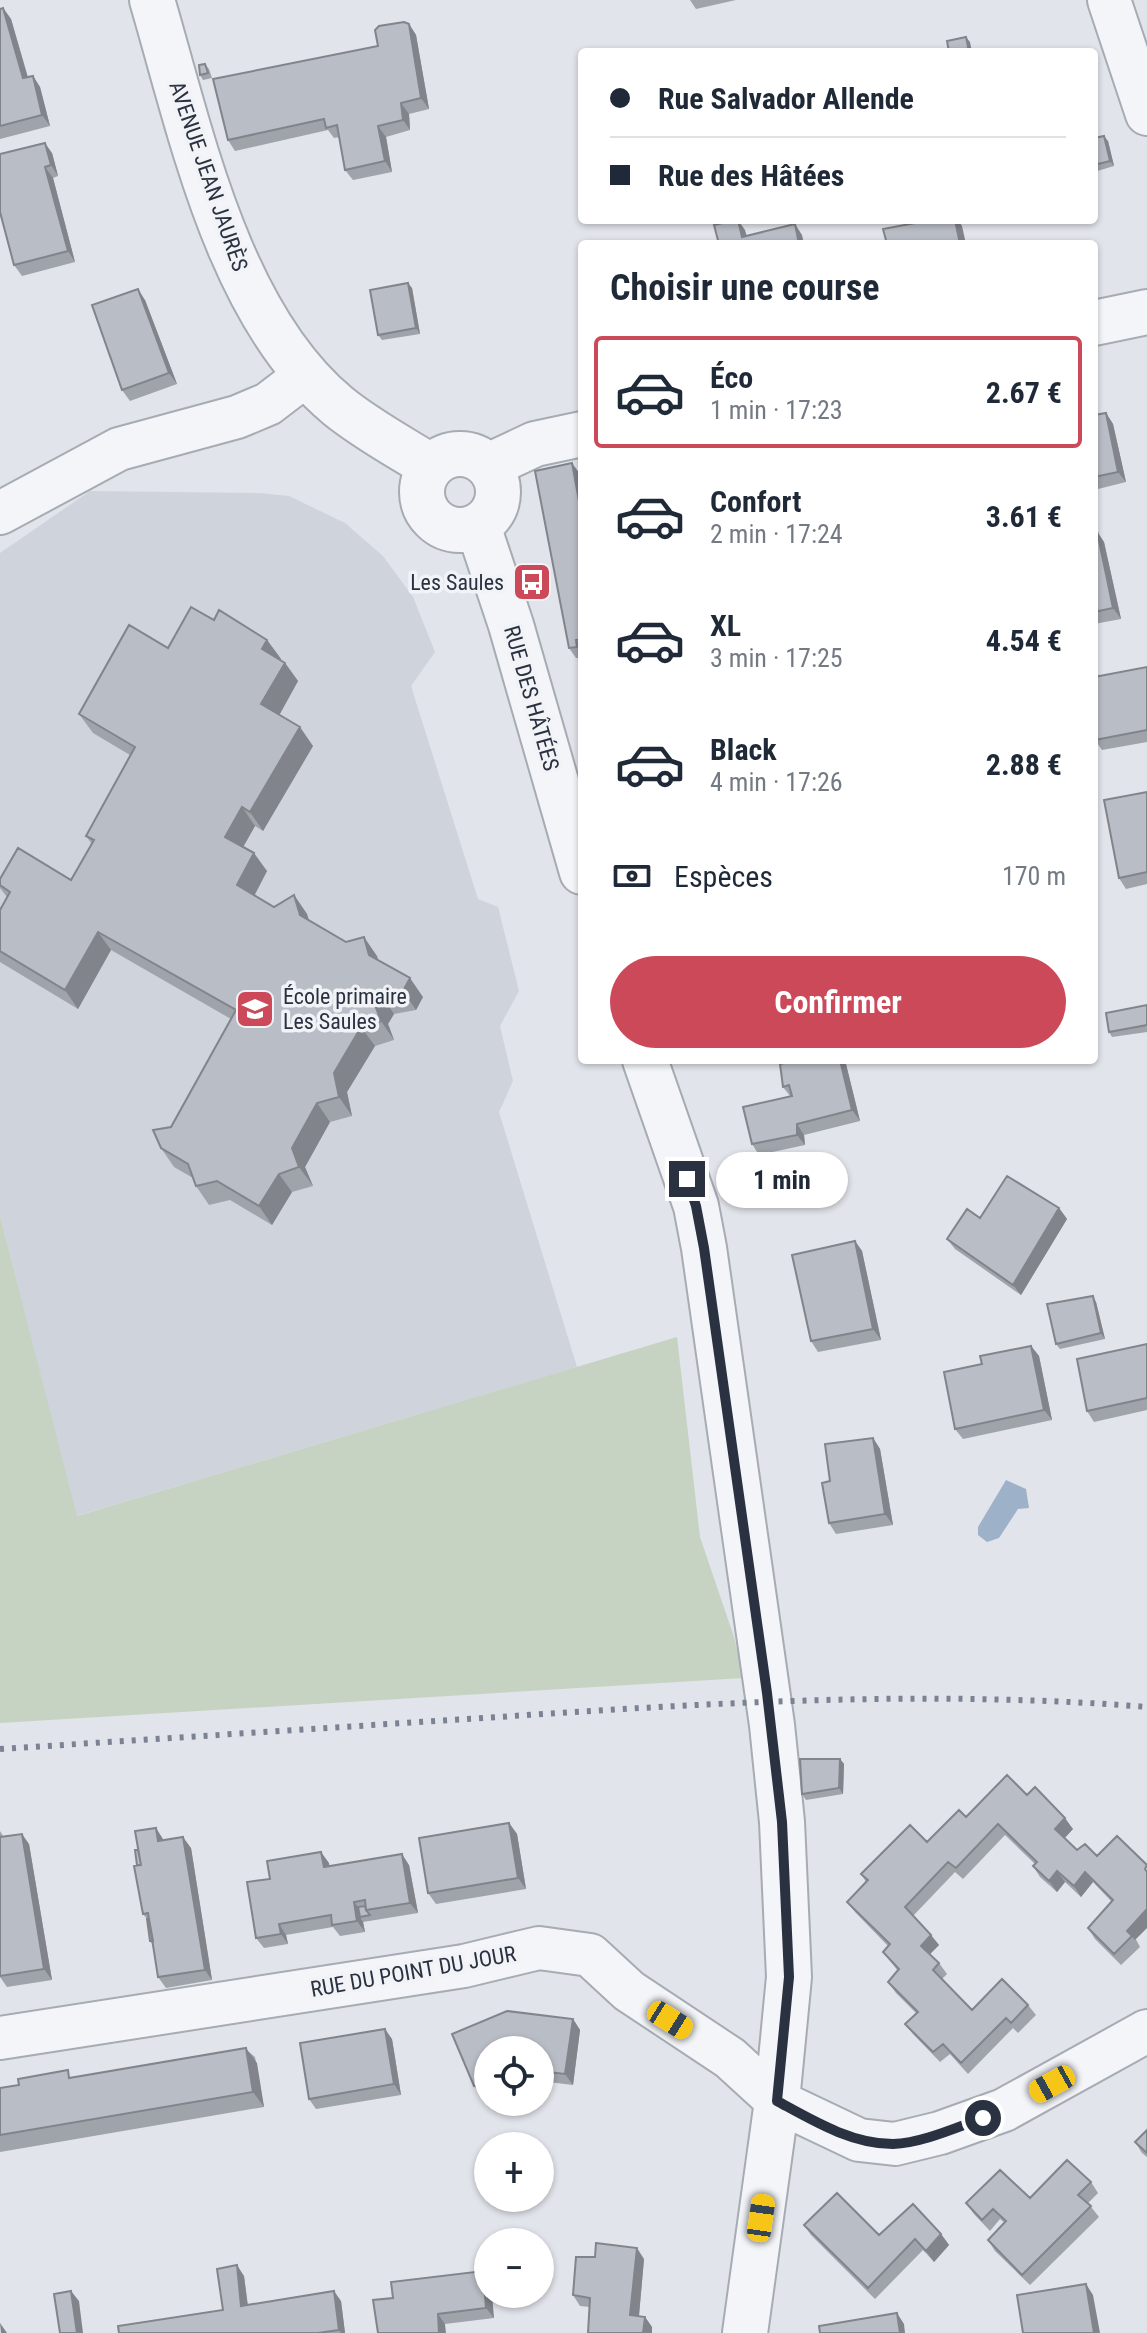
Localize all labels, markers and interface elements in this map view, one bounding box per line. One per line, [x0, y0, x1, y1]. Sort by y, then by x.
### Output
street label: AVENUE JEAN JAURÈS [164, 78, 253, 274]
text: Rue Salvador Allende [658, 81, 914, 116]
text: Rue des Hâtées [658, 158, 844, 193]
text: Choisir une course [610, 267, 879, 309]
icon: car [614, 356, 686, 428]
text: Éco [710, 360, 753, 395]
text: 2.67 € [986, 375, 1062, 410]
text: 1 min · 17:23 [710, 395, 843, 425]
icon: car [614, 480, 686, 552]
text: Confort [710, 484, 801, 519]
text: 3.61 € [986, 499, 1062, 534]
text: 2 min · 17:24 [710, 519, 843, 549]
bus stop icon: Les Saules [511, 561, 553, 603]
place label: Les Saules [410, 570, 504, 595]
icon: car [614, 604, 686, 676]
text: XL [710, 608, 741, 643]
street label: RUE DES HÂTÉES [499, 623, 564, 774]
text: 4.54 € [986, 623, 1062, 658]
text: 3 min · 17:25 [710, 643, 843, 673]
icon: car [614, 728, 686, 800]
text: Black [710, 732, 777, 767]
text: 2.88 € [986, 747, 1062, 782]
text: 4 min · 17:26 [710, 767, 843, 797]
icon: cash [610, 854, 654, 898]
text: Espèces [674, 859, 773, 894]
text: 170 m [1002, 861, 1066, 891]
button: Confirmer [610, 956, 1066, 1048]
place label: École primaire Les Saules [283, 984, 407, 1034]
school or university icon: École primaire Les Saules [234, 988, 276, 1030]
callout: 1 min [715, 1151, 847, 1207]
route end [669, 1161, 705, 1197]
text: 1 min [753, 1165, 811, 1195]
street label: RUE DU POINT DU JOUR [308, 1941, 518, 2002]
car [643, 1997, 697, 2043]
map controls [474, 2036, 554, 2308]
button: locate [474, 2036, 554, 2116]
car [1025, 2062, 1079, 2106]
route start [965, 2100, 1001, 2136]
button: + [474, 2132, 554, 2212]
car [746, 2193, 776, 2243]
button: − [474, 2228, 554, 2308]

